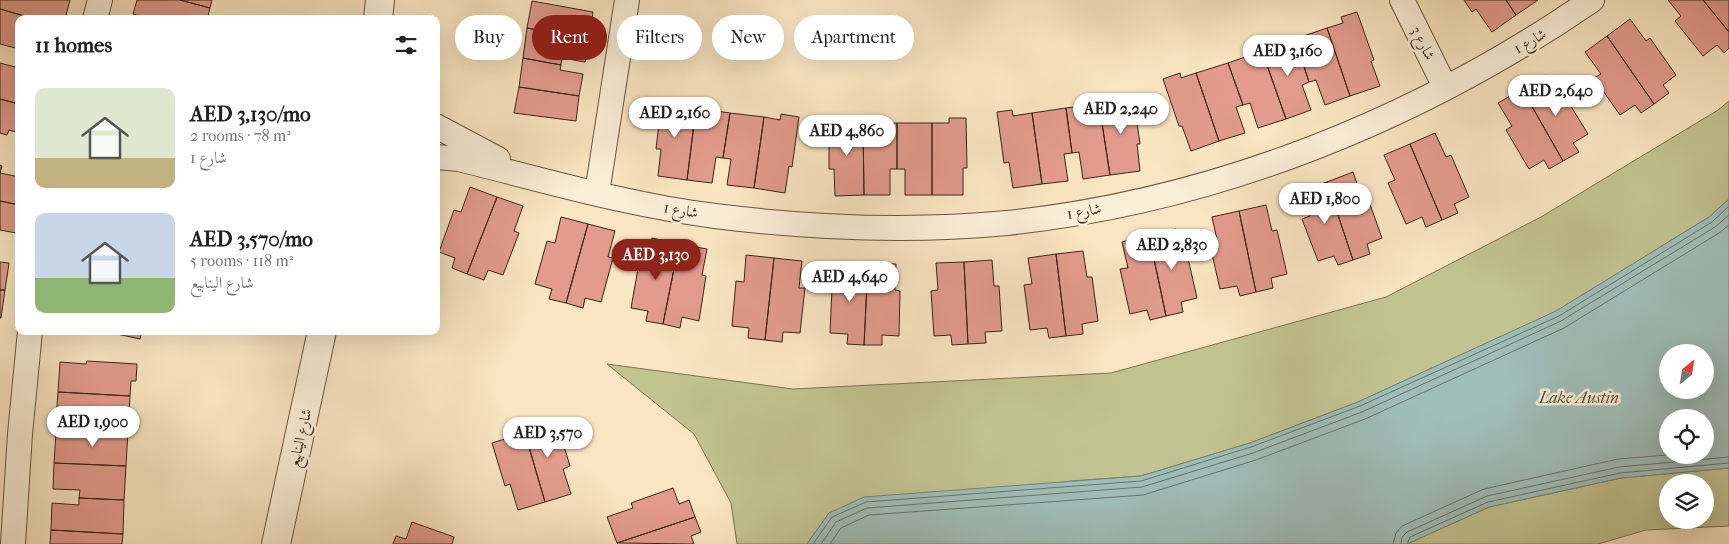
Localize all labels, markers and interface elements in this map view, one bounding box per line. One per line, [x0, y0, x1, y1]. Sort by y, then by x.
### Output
chip: Buy [455, 15, 522, 60]
chip: Rent [532, 15, 607, 60]
chip: Filters [617, 15, 702, 60]
chip: New [712, 15, 784, 60]
chip: Apartment [794, 15, 914, 60]
street label: شارع 3 [1403, 23, 1439, 65]
street label: شارع 1 [1511, 25, 1551, 61]
icon: filters [392, 31, 420, 59]
text: 11 homes [35, 33, 112, 57]
pin: AED 3,160 [1231, 34, 1345, 77]
text: AED 3,160 [1254, 41, 1322, 60]
pin: AED 2,640 [1499, 74, 1613, 117]
text: AED 2,640 [1519, 81, 1593, 100]
pin: AED 2,240 [1064, 92, 1178, 135]
pin: AED 2,160 [618, 96, 732, 139]
text: AED 2,240 [1084, 99, 1158, 118]
text: AED 3,130/mo [190, 102, 311, 126]
text: AED 2,160 [640, 103, 710, 122]
icon: home [75, 108, 135, 168]
pin: AED 4,860 [790, 114, 904, 157]
text: AED 4,860 [810, 121, 884, 140]
text: 2 rooms · 78 m² [190, 126, 291, 145]
text: شارع 1 [190, 148, 227, 167]
pin: AED 1,800 [1268, 182, 1382, 225]
text: AED 1,800 [1290, 189, 1360, 208]
street label: شارع 1 [662, 198, 700, 226]
street label: شارع 1 [1065, 199, 1103, 227]
text: AED 3,570/mo [190, 227, 313, 251]
pin: AED 2,830 [1115, 228, 1229, 271]
icon: home [75, 233, 135, 293]
text: AED 2,830 [1137, 235, 1207, 254]
pin: AED 3,130 [599, 238, 713, 281]
text: AED 3,130 [623, 245, 689, 264]
text: 5 rooms · 118 m² [190, 251, 293, 270]
pin: AED 4,640 [793, 260, 907, 303]
text: AED 4,640 [812, 267, 888, 286]
text: شارع الينابيع [190, 273, 253, 292]
north arrow [1659, 344, 1714, 399]
map controls [1659, 344, 1714, 529]
water label: Lake Austin [1538, 388, 1619, 407]
pin: AED 1,900 [36, 406, 150, 448]
street label: شارع الينابيع [285, 407, 320, 470]
button: locate [1659, 409, 1714, 464]
text: AED 1,900 [58, 412, 128, 431]
pin: AED 3,570 [491, 416, 605, 459]
text: AED 3,570 [514, 423, 582, 442]
button: layers [1659, 474, 1714, 529]

